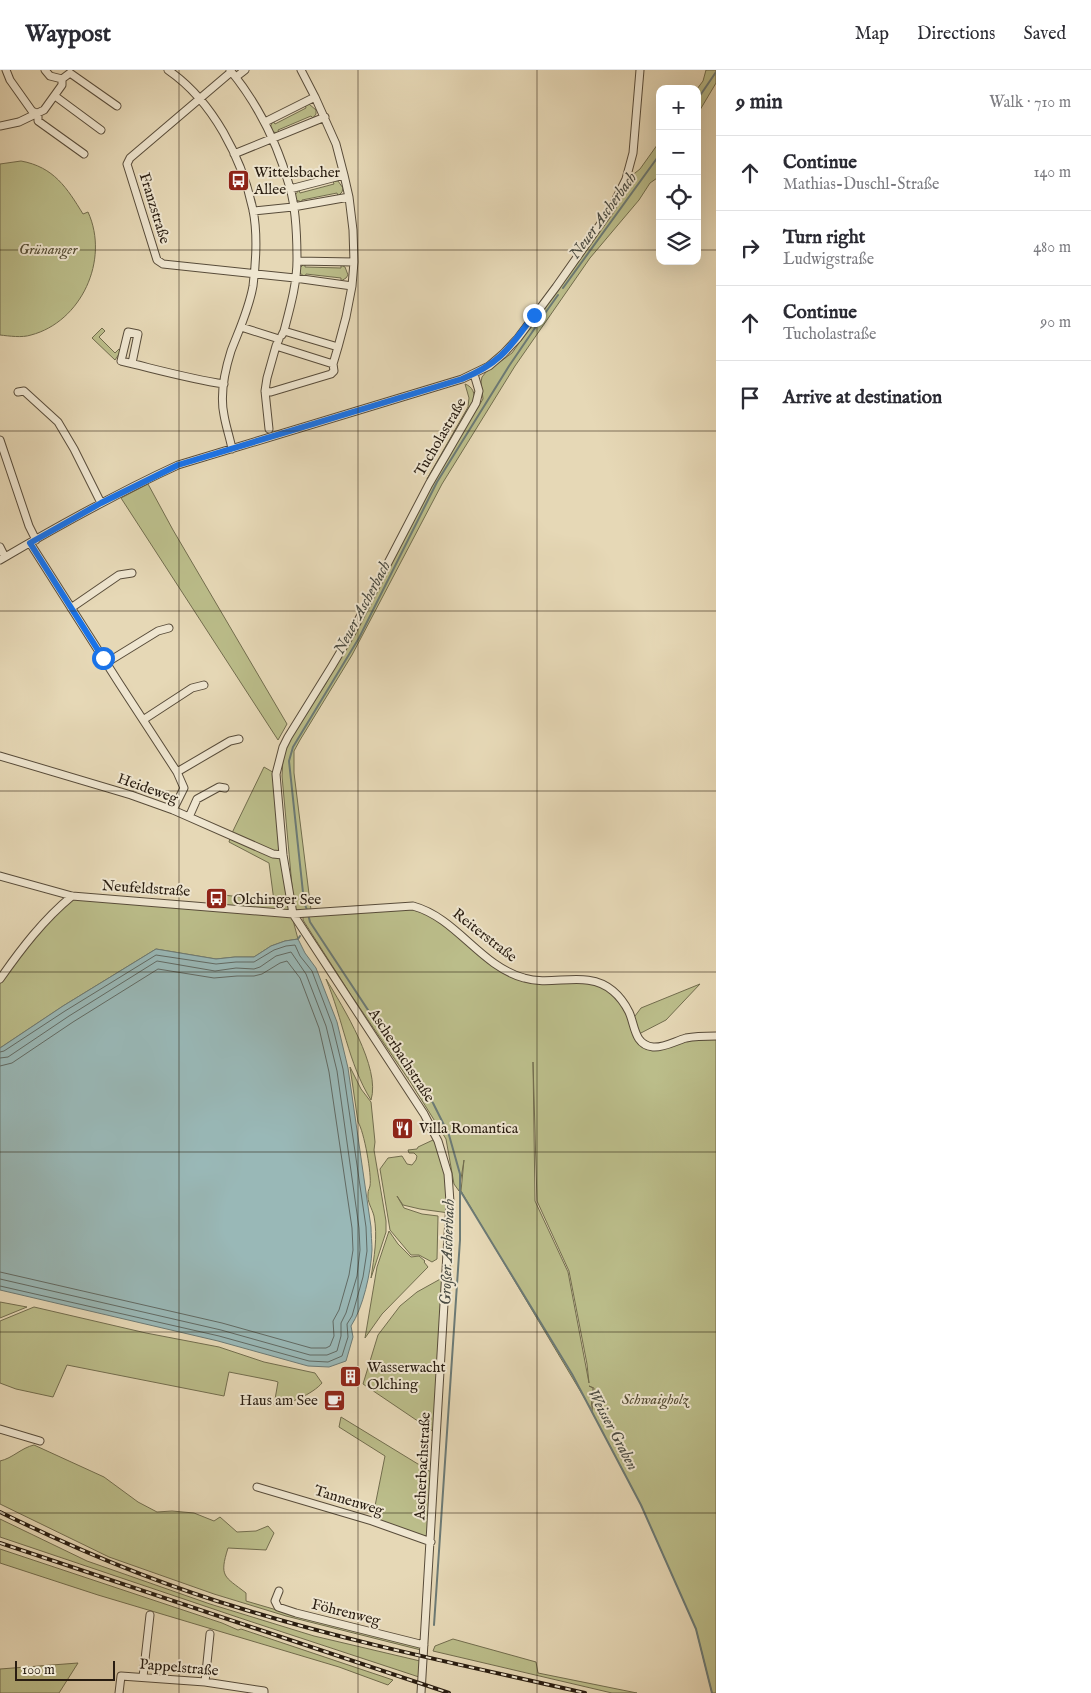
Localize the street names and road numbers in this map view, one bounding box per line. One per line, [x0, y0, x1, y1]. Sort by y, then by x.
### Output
street label: Franzstraße [135, 170, 174, 246]
street label: Tucholastraße [410, 395, 471, 480]
street label: Heideweg [115, 769, 182, 809]
street label: Neufeldstraße [101, 876, 191, 901]
street label: Reiterstraße [449, 904, 521, 967]
street label: Ascherbachstraße [364, 1004, 439, 1106]
street label: Ascherbachstraße [410, 1411, 435, 1522]
street label: Tannenweg [312, 1481, 387, 1520]
street label: Föhrenweg [309, 1595, 383, 1630]
street label: Pappelstraße [139, 1655, 219, 1680]

